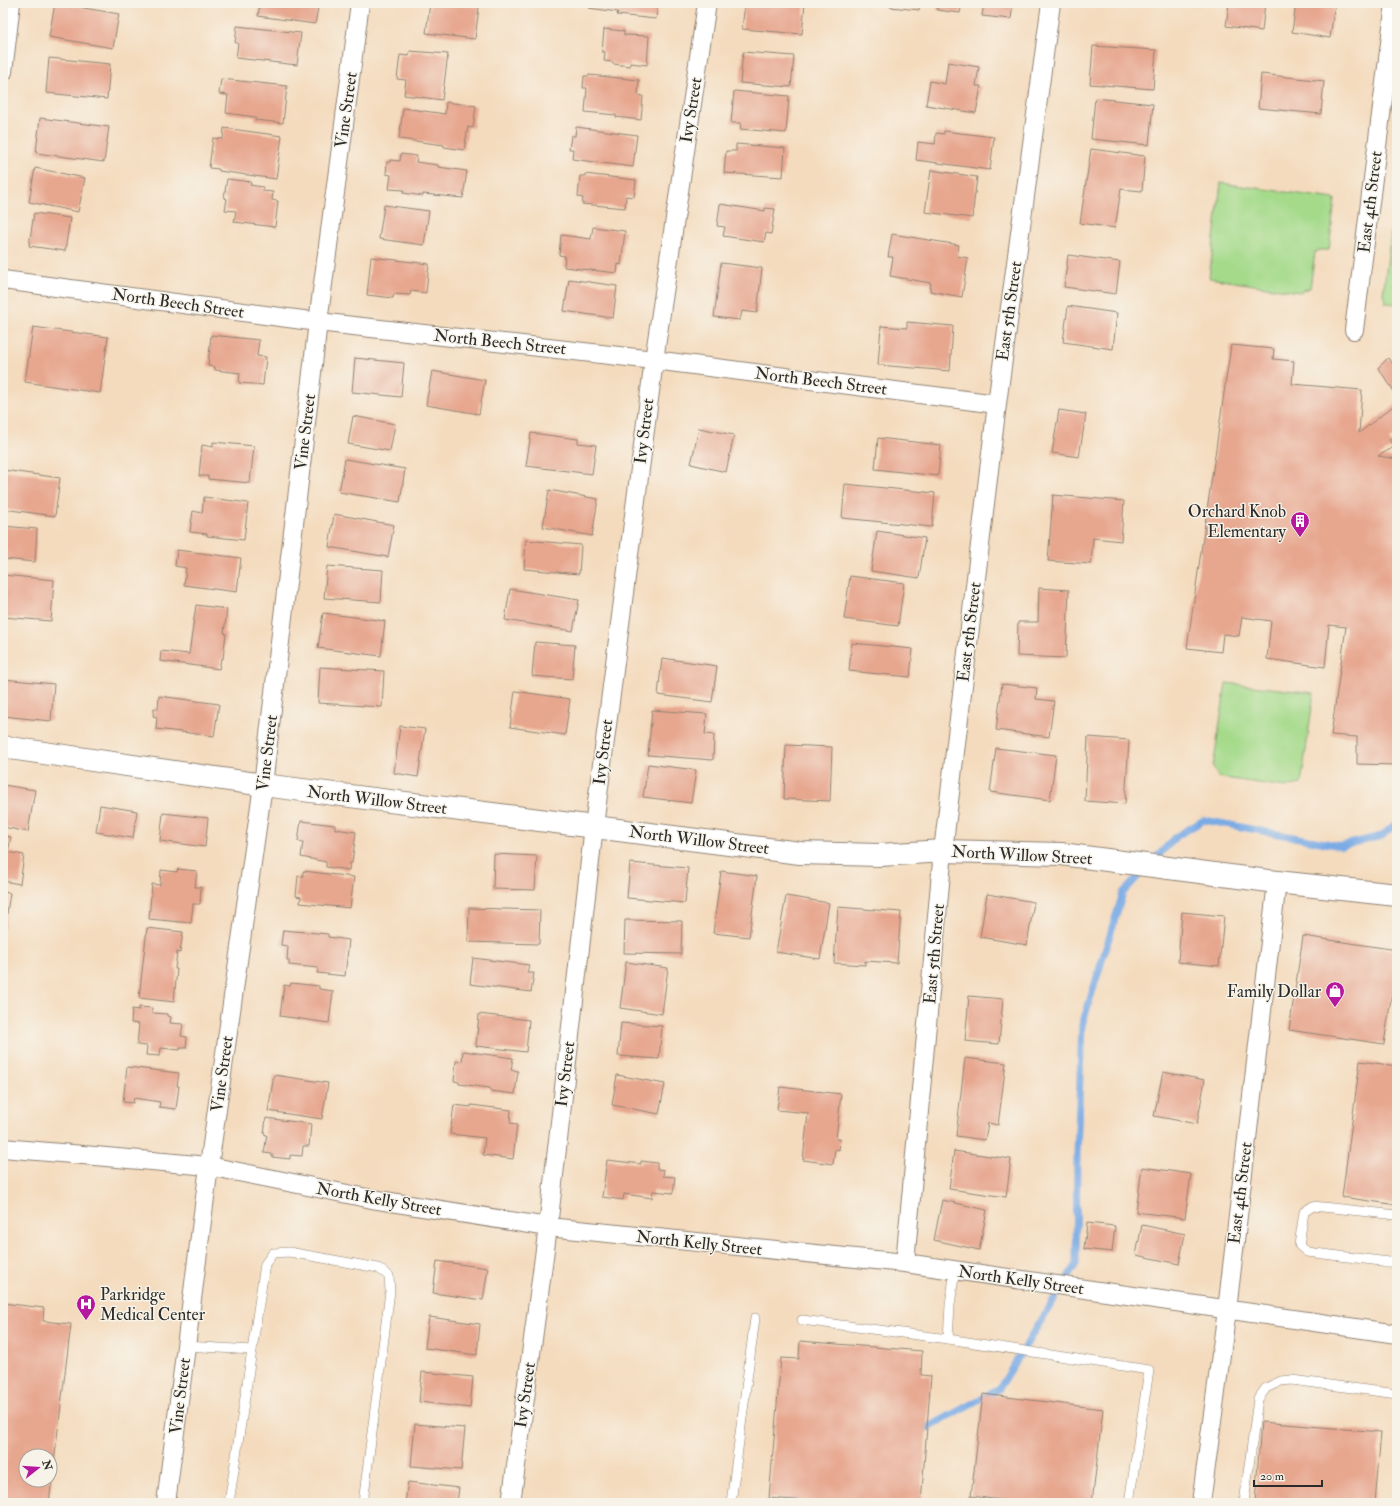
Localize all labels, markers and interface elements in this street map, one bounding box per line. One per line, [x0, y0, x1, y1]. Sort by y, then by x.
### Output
street label: Vine Street [330, 70, 362, 150]
street label: Ivy Street [675, 75, 708, 144]
street label: East 4th Street [1353, 149, 1387, 254]
street label: East 5th Street [992, 259, 1026, 362]
street label: North Beech Street [111, 283, 246, 323]
street label: North Beech Street [433, 325, 568, 359]
street label: North Beech Street [754, 362, 889, 400]
street label: Vine Street [290, 392, 320, 471]
street label: Ivy Street [630, 396, 659, 465]
place label: Orchard Knob Elementary [1188, 501, 1287, 543]
building icon: Orchard Knob Elementary [1289, 510, 1311, 538]
street label: East 5th Street [952, 580, 986, 683]
street label: Vine Street [252, 713, 282, 792]
street label: Ivy Street [589, 717, 618, 786]
street label: North Willow Street [306, 781, 449, 819]
street label: North Willow Street [628, 821, 771, 859]
street label: North Willow Street [951, 841, 1093, 869]
street label: East 5th Street [919, 902, 949, 1005]
shop icon: Family Dollar [1324, 980, 1346, 1008]
place label: Family Dollar [1227, 981, 1322, 1003]
street label: Vine Street [206, 1034, 238, 1114]
street label: Ivy Street [551, 1039, 580, 1108]
street label: East 4th Street [1223, 1140, 1257, 1245]
street label: North Kelly Street [315, 1178, 444, 1221]
street label: North Kelly Street [635, 1226, 764, 1261]
street label: North Kelly Street [957, 1261, 1086, 1300]
place label: Parkridge Medical Center [100, 1284, 206, 1325]
hospital icon: Parkridge Medical Center [75, 1293, 97, 1321]
street label: Vine Street [165, 1356, 195, 1435]
street label: Ivy Street [510, 1360, 541, 1429]
north arrow [18, 1448, 58, 1488]
text: N [39, 1458, 55, 1473]
scale bar [1254, 1462, 1322, 1488]
text: 20 m [1260, 1469, 1285, 1484]

